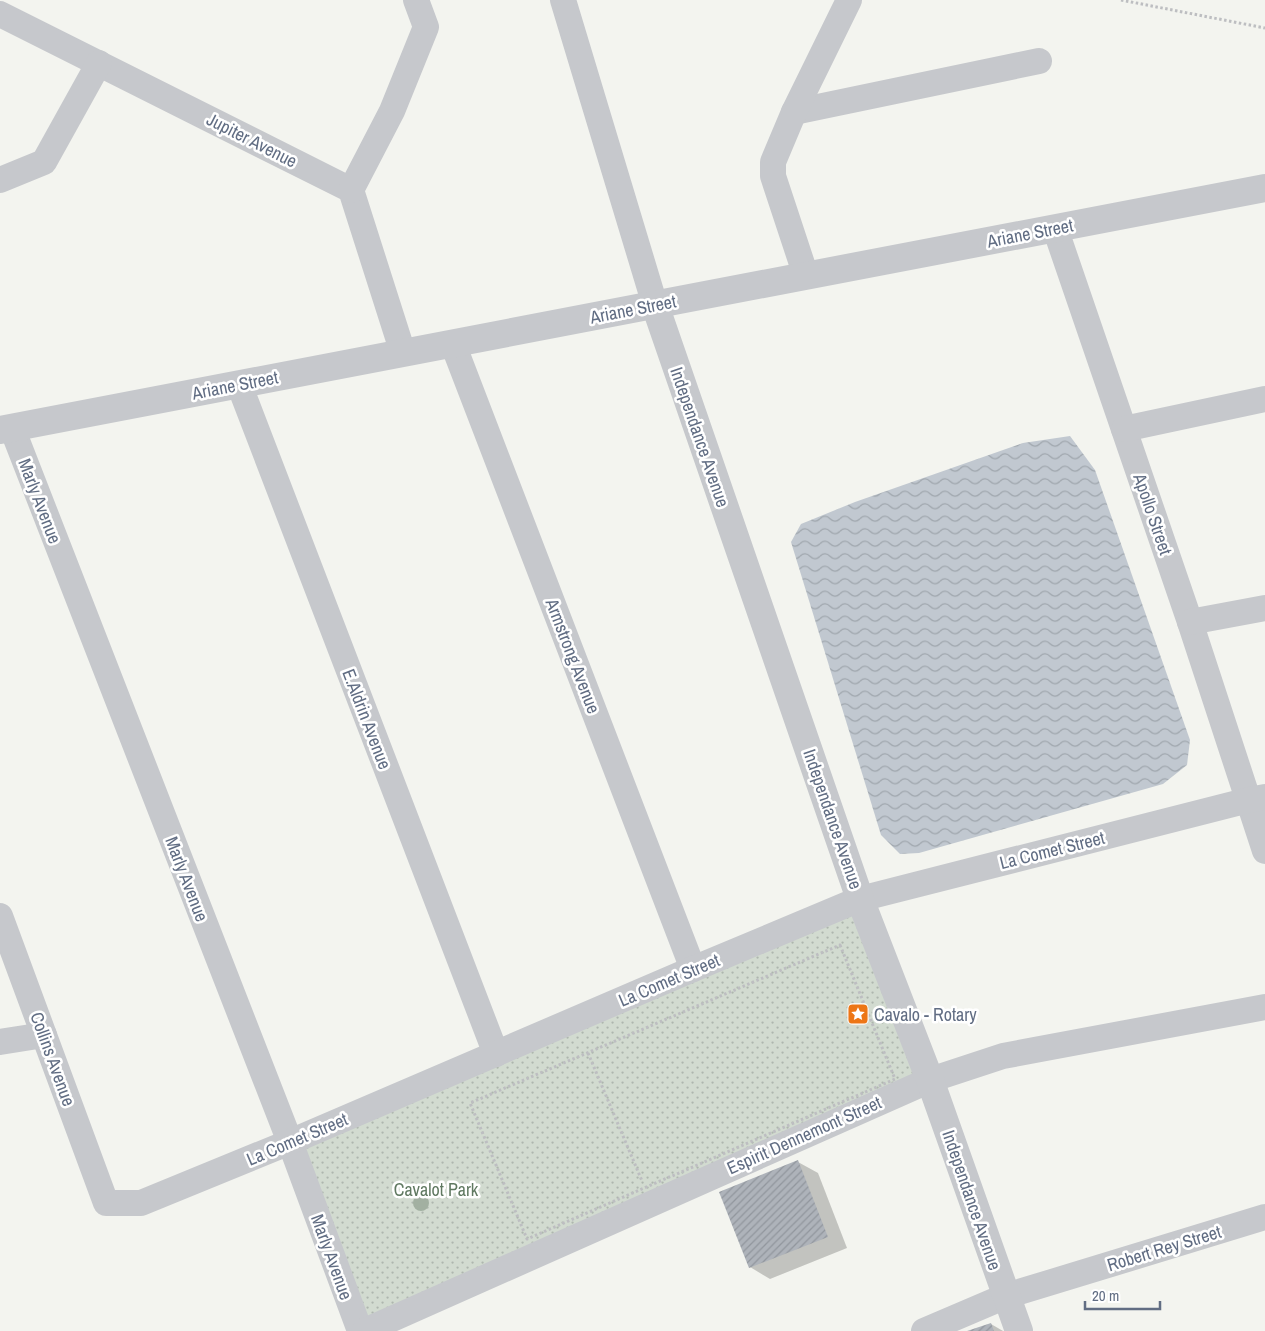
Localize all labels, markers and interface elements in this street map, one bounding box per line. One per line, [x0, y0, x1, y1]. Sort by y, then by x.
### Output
street label: Jupiter Avenue [203, 107, 301, 173]
street label: Ariane Street [984, 212, 1075, 254]
street label: Ariane Street [587, 288, 678, 330]
street label: Ariane Street [189, 364, 280, 406]
street label: Independance Avenue [664, 364, 736, 510]
street label: Marly Avenue [12, 455, 68, 547]
street label: Apollo Street [1127, 469, 1179, 558]
street label: Armstrong Avenue [539, 594, 606, 717]
street label: E.Aldrin Avenue [336, 665, 398, 773]
street label: Independance Avenue [797, 746, 869, 892]
street label: La Comet Street [997, 825, 1107, 875]
street label: Marly Avenue [159, 833, 215, 925]
street label: La Comet Street [615, 947, 723, 1013]
place icon: Cavalo - Rotary [846, 1002, 870, 1026]
place label: Cavalo - Rotary [874, 1002, 977, 1027]
street label: Collins Avenue [24, 1009, 82, 1109]
street label: Espirit Dennemont Street [723, 1090, 885, 1180]
street label: La Comet Street [243, 1106, 351, 1172]
street label: Independance Avenue [936, 1127, 1008, 1273]
park label: Cavalot Park [394, 1177, 479, 1202]
street label: Marly Avenue [305, 1211, 359, 1303]
street label: Robert Rey Street [1104, 1219, 1224, 1277]
scale bar [1085, 1278, 1160, 1310]
text: 20 m [1092, 1285, 1119, 1306]

